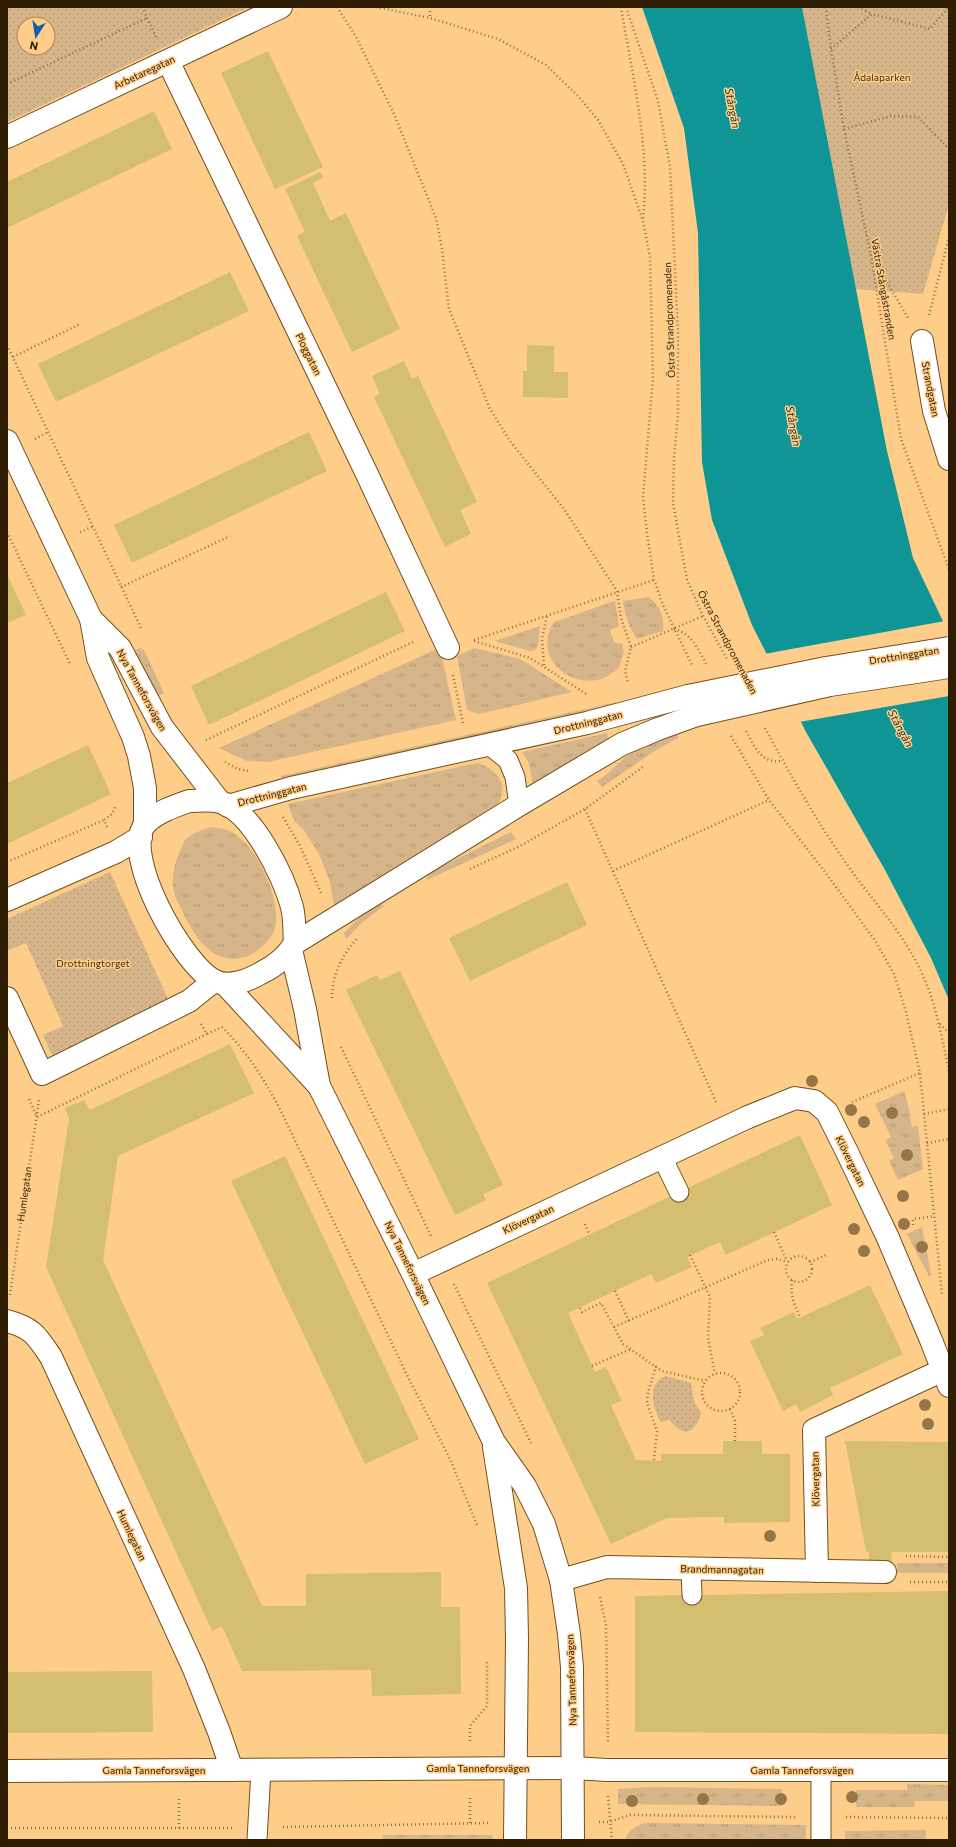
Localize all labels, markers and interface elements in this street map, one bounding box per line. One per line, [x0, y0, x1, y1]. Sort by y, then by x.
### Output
north arrow [16, 16, 56, 56]
text: N [28, 39, 39, 53]
street label: Arbetaregatan [112, 53, 176, 91]
park label: Ådalaparken [854, 71, 910, 83]
water label: Stångån [723, 87, 743, 129]
street label: Västra Stångåstranden [869, 237, 899, 341]
street label: Östra Strandpromenaden [661, 262, 677, 378]
street label: Ploggatan [294, 331, 324, 377]
street label: Strandgatan [920, 360, 942, 418]
water label: Stångån [784, 405, 804, 447]
street label: Östra Strandpromenaden [696, 588, 760, 696]
street label: Drottninggatan [868, 644, 940, 666]
street label: Nya Tanneforsvägen [115, 647, 169, 733]
water label: Stångån [886, 707, 916, 749]
street label: Drottninggatan [552, 708, 624, 736]
street label: Drottninggatan [236, 780, 308, 808]
park label: Drottningtorget [56, 957, 130, 969]
street label: Klövergatan [834, 1134, 868, 1188]
street label: Humlegatan [14, 1166, 34, 1222]
street label: Klövergatan [501, 1202, 555, 1236]
street label: Nya Tanneforsvägen [383, 1219, 433, 1307]
street label: Klövergatan [809, 1451, 821, 1507]
street label: Humlegatan [115, 1507, 149, 1563]
street label: Brandmannagatan [680, 1562, 764, 1576]
street label: Nya Tanneforsvägen [563, 1634, 579, 1726]
street label: Gamla Tanneforsvägen [427, 1762, 529, 1774]
street label: Gamla Tanneforsvägen [103, 1764, 205, 1776]
street label: Gamla Tanneforsvägen [751, 1764, 853, 1776]

